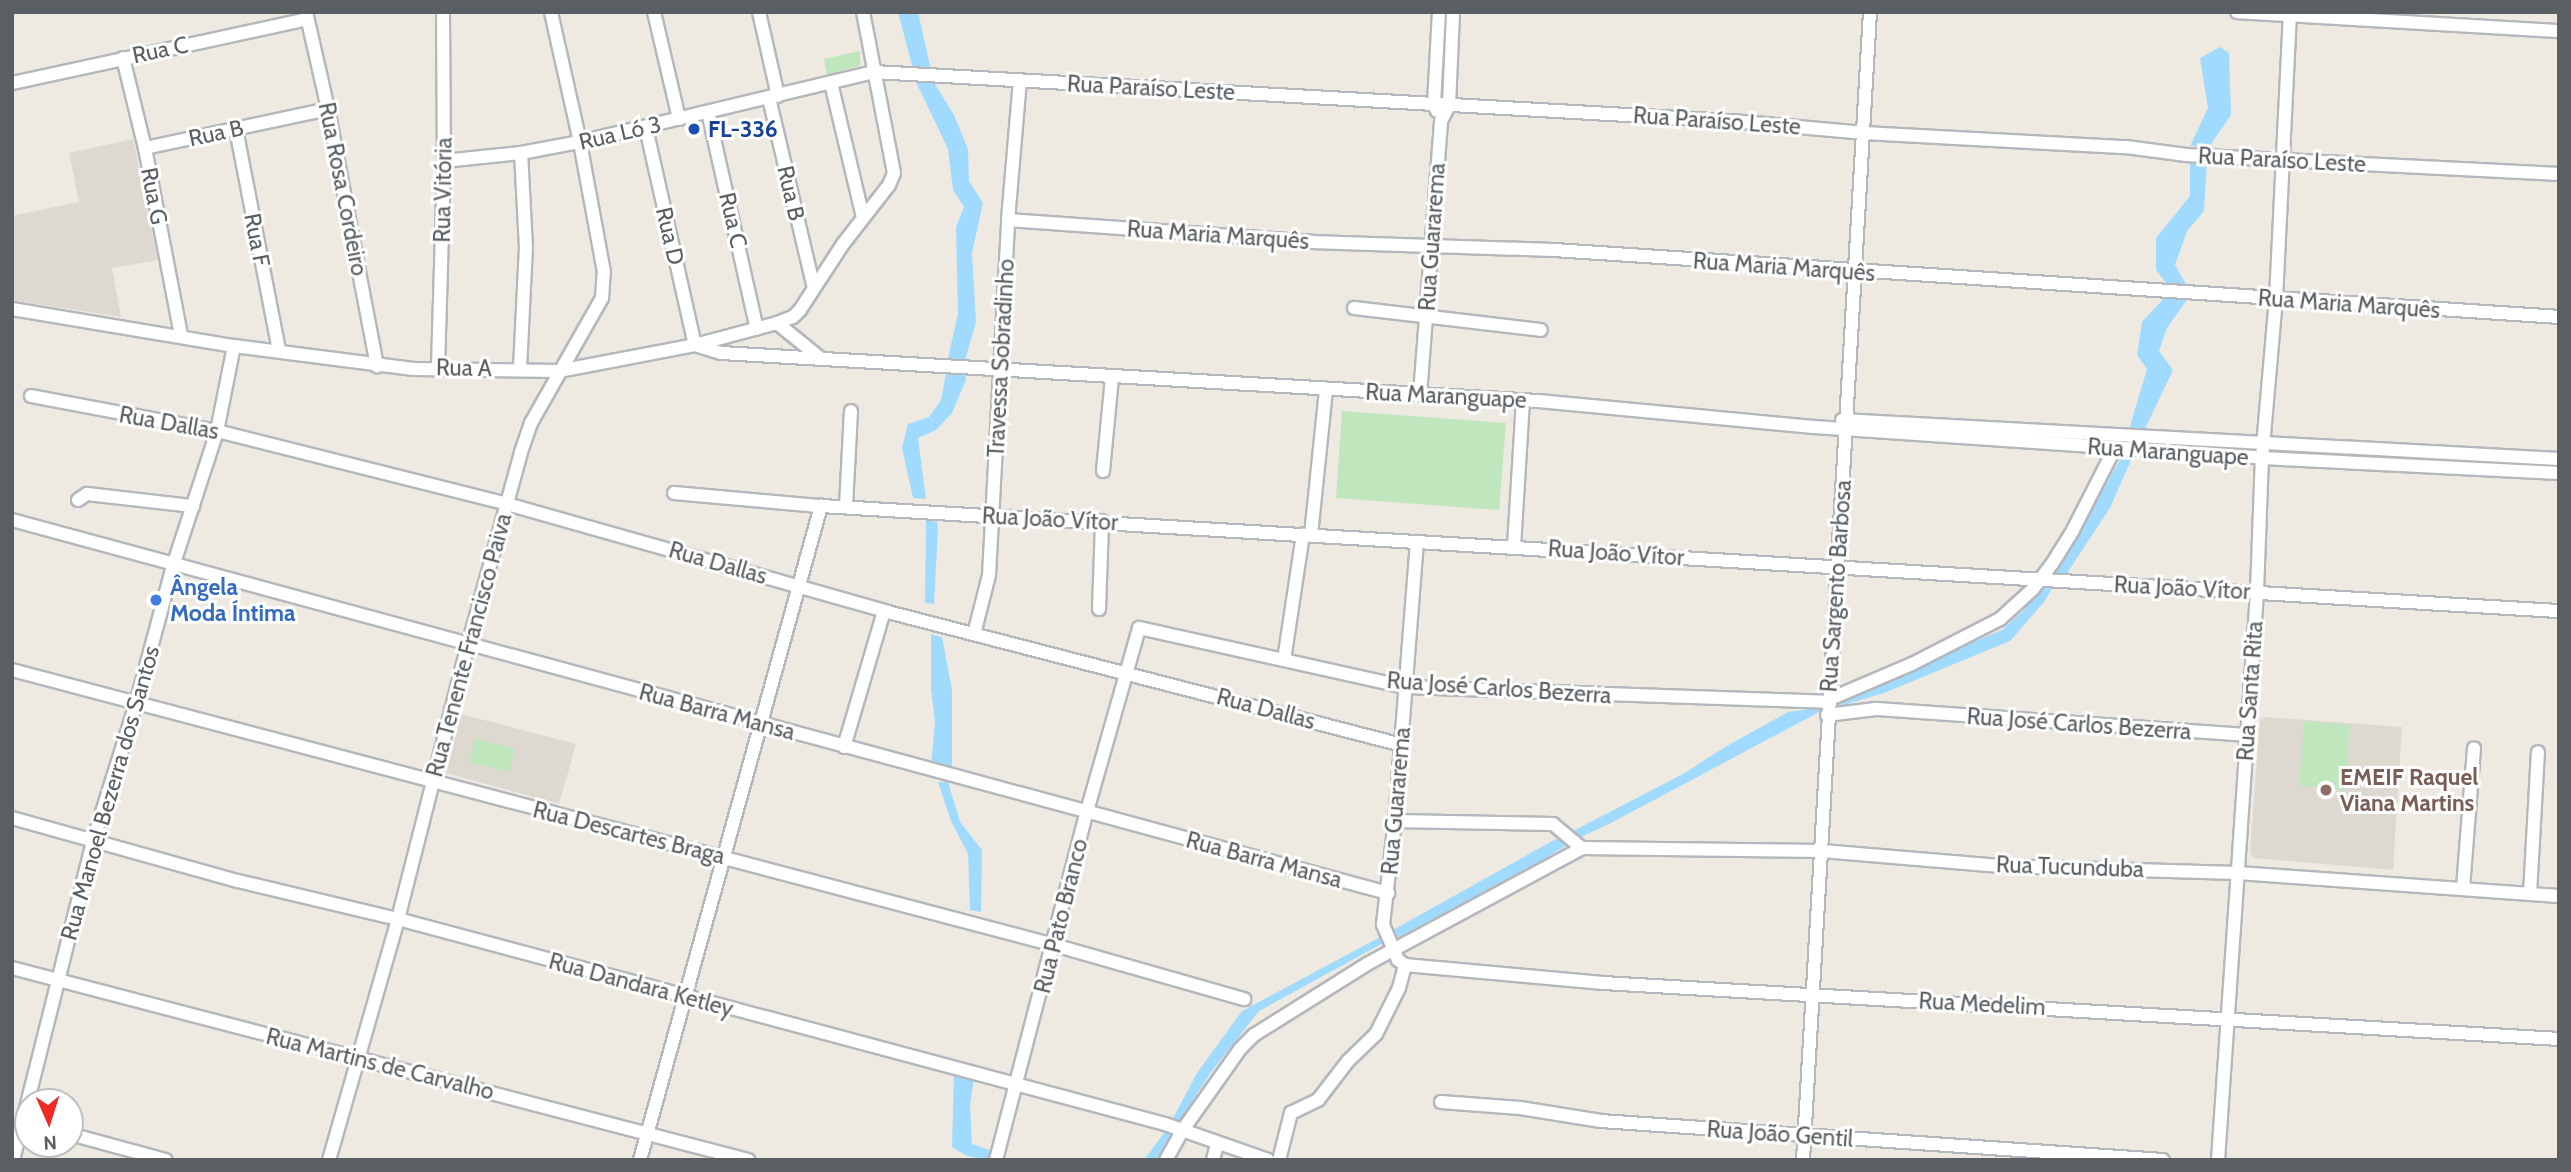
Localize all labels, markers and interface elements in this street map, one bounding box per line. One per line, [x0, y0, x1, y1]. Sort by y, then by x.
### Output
street label: Rua C [130, 31, 190, 69]
street label: Rua Paraíso Leste [1066, 70, 1236, 106]
street label: Rua Rosa Cordeiro [313, 100, 373, 278]
street label: Rua Paraíso Leste [1632, 101, 1802, 141]
street label: Rua Ló 3 [576, 110, 664, 156]
street label: Rua B [186, 114, 246, 152]
place label: FL-336 [708, 115, 778, 143]
marker: FL-336 [686, 121, 702, 137]
street label: Rua Vitória [428, 137, 458, 243]
street label: Rua Paraíso Leste [2197, 142, 2367, 178]
street label: Rua Guararema [1413, 162, 1451, 312]
street label: Rua B [771, 163, 811, 223]
street label: Rua G [135, 165, 173, 227]
street label: Rua C [713, 190, 753, 250]
street label: Rua D [650, 204, 690, 268]
street label: Rua F [238, 211, 276, 269]
street label: Rua Maria Marquês [1126, 215, 1310, 255]
street label: Rua Maria Marquês [1692, 247, 1876, 287]
street label: Travessa Sobradinho [982, 258, 1020, 458]
street label: Rua Maria Marquês [2257, 284, 2441, 324]
street label: Rua A [436, 354, 492, 382]
street label: Rua Maranguape [1365, 378, 1527, 414]
street label: Rua Dallas [117, 401, 221, 445]
street label: Rua Maranguape [2086, 433, 2250, 471]
street label: Rua Sargento Barbosa [1815, 479, 1857, 693]
street label: Rua João Vítor [981, 502, 1119, 536]
street label: Rua Tenente Francisco Paiva [420, 510, 518, 780]
street label: Rua João Vítor [1547, 534, 1685, 572]
street label: Rua Dallas [666, 536, 770, 590]
street label: Rua João Vítor [2113, 571, 2251, 605]
place label: Ângela Moda Íntima [170, 573, 295, 627]
marker: Ângela Moda Íntima [148, 592, 164, 608]
street label: Rua Santa Rita [2231, 620, 2269, 762]
street label: Rua Manoel Bezerra dos Santos [55, 643, 165, 943]
street label: Rua José Carlos Bezerra [1386, 666, 1612, 710]
street label: Rua Barra Mansa [636, 678, 798, 746]
street label: Rua Dallas [1214, 683, 1318, 735]
street label: Rua José Carlos Bezerra [1966, 702, 2192, 746]
street label: Rua Guararema [1376, 726, 1416, 876]
place label: EMEIF Raquel Viana Martins [2340, 763, 2478, 817]
marker: EMEIF Raquel Viana Martins [2318, 782, 2334, 798]
street label: Rua Descartes Braga [530, 796, 728, 870]
street label: Rua Barra Mansa [1183, 826, 1345, 894]
street label: Rua Pato Branco [1028, 836, 1094, 996]
street label: Rua Tucunduba [1995, 851, 2145, 883]
street label: Rua Dandara Ketley [546, 947, 736, 1023]
street label: Rua Medelim [1918, 987, 2046, 1021]
street label: Rua Martins de Carvalho [263, 1022, 497, 1106]
north arrow [14, 1088, 84, 1158]
street label: Rua João Gentil [1706, 1115, 1854, 1153]
text: N [43, 1131, 57, 1154]

